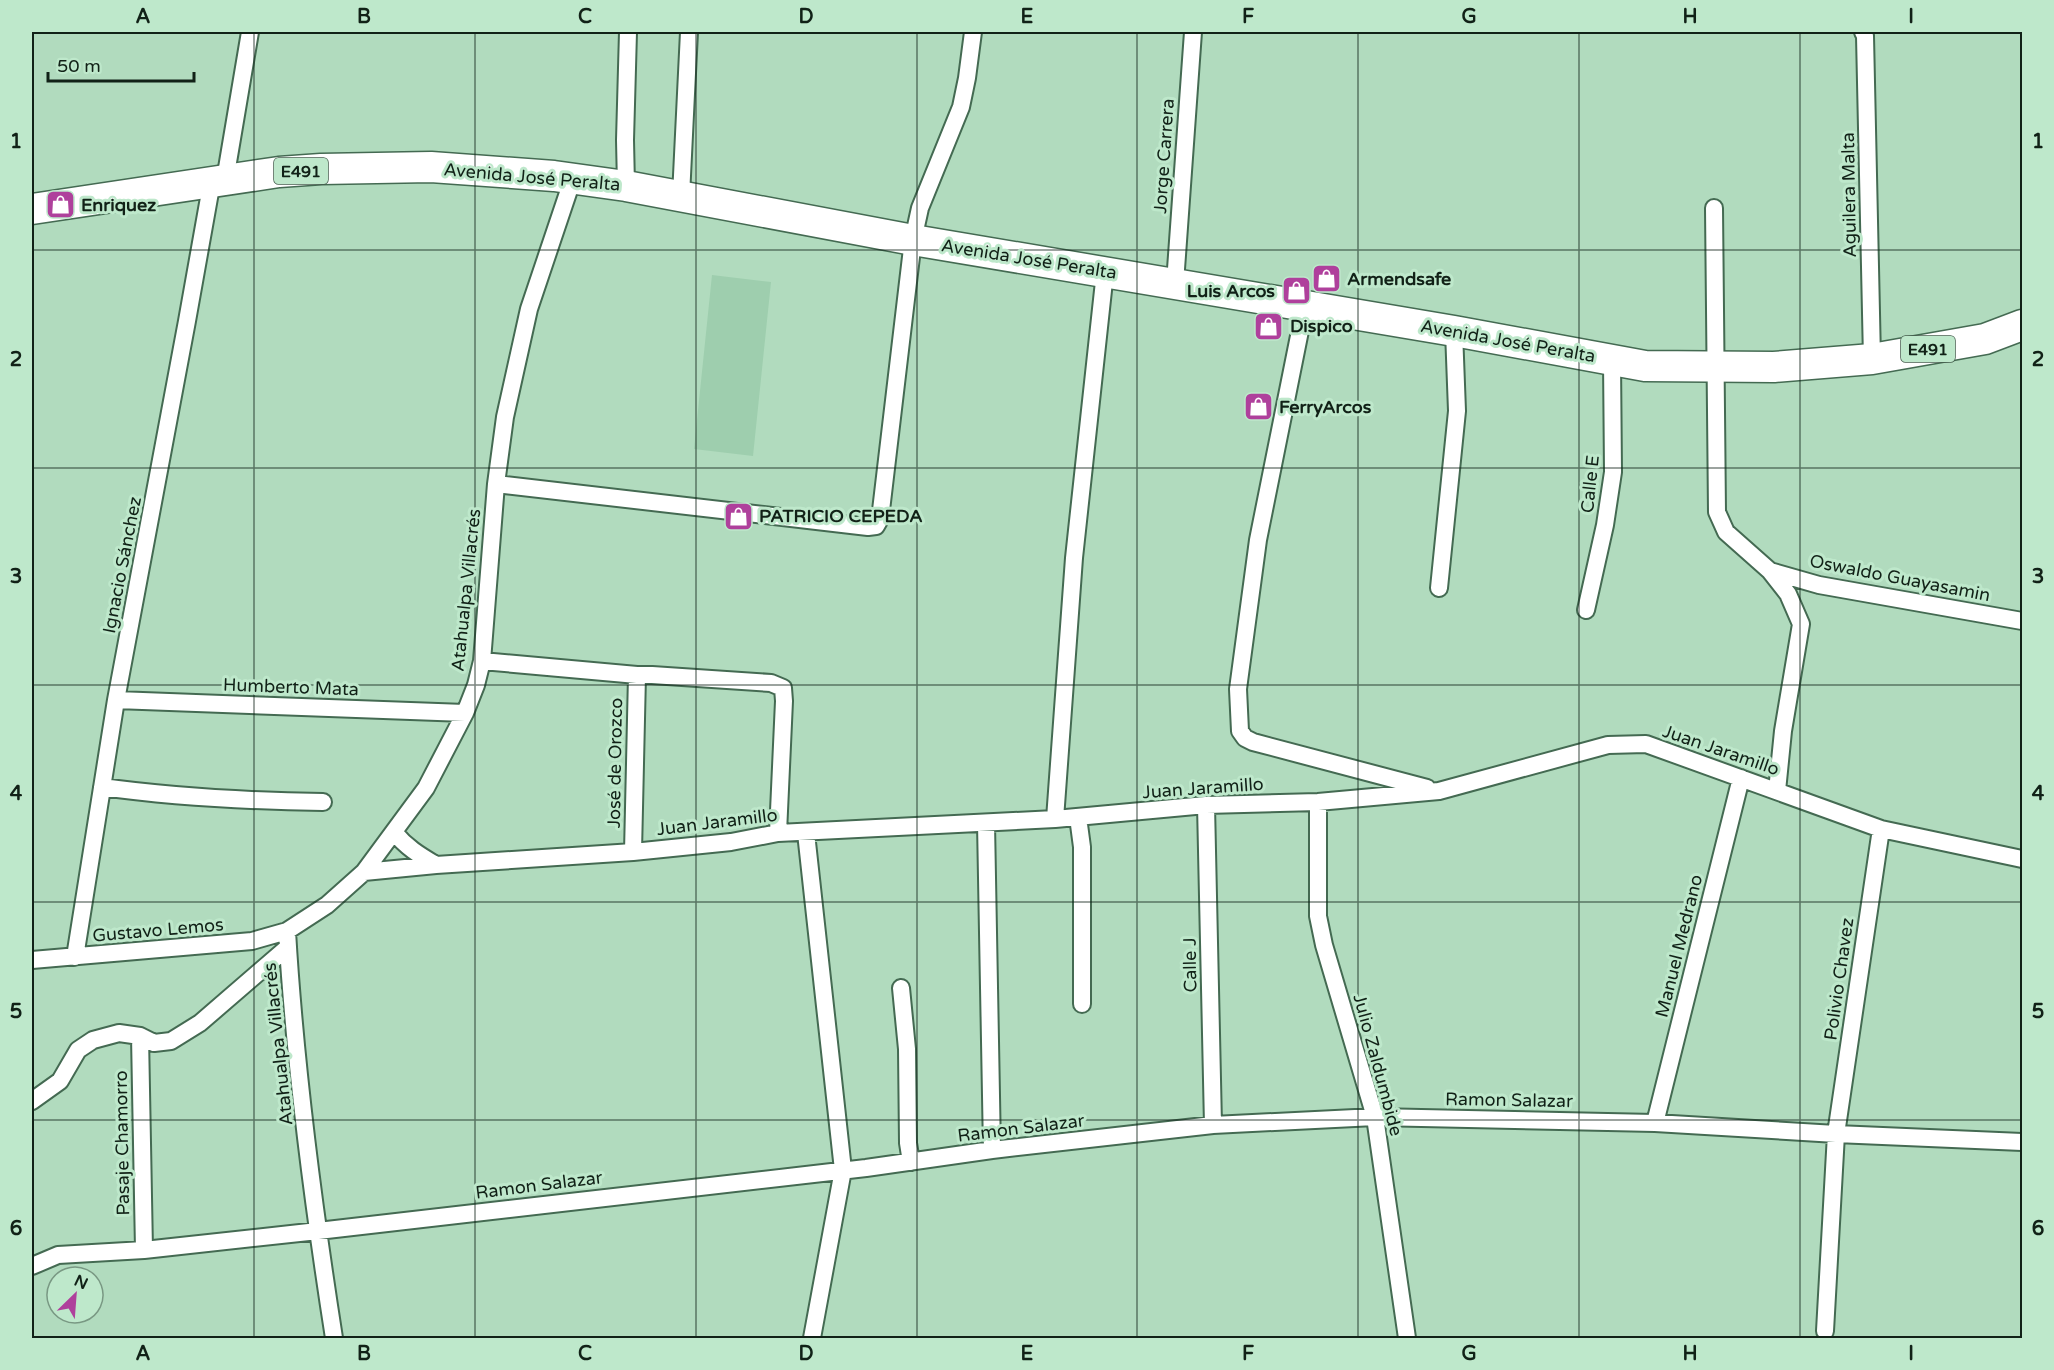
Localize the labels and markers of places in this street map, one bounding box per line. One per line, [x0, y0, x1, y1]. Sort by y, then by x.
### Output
shop icon: Enriquez [44, 189, 76, 221]
place label: Enriquez [81, 194, 156, 216]
shop icon: Armendsafe [1310, 263, 1342, 295]
place label: Armendsafe [1347, 268, 1451, 290]
shop icon: Luis Arcos [1280, 275, 1312, 307]
place label: Luis Arcos [1187, 280, 1275, 302]
shop icon: Dispico [1253, 310, 1285, 342]
place label: Dispico [1290, 315, 1353, 337]
shop icon: FerryArcos [1242, 391, 1274, 423]
place label: FerryArcos [1279, 396, 1372, 418]
shop icon: PATRICIO CEPEDA [722, 500, 754, 532]
place label: PATRICIO CEPEDA [759, 505, 923, 527]

